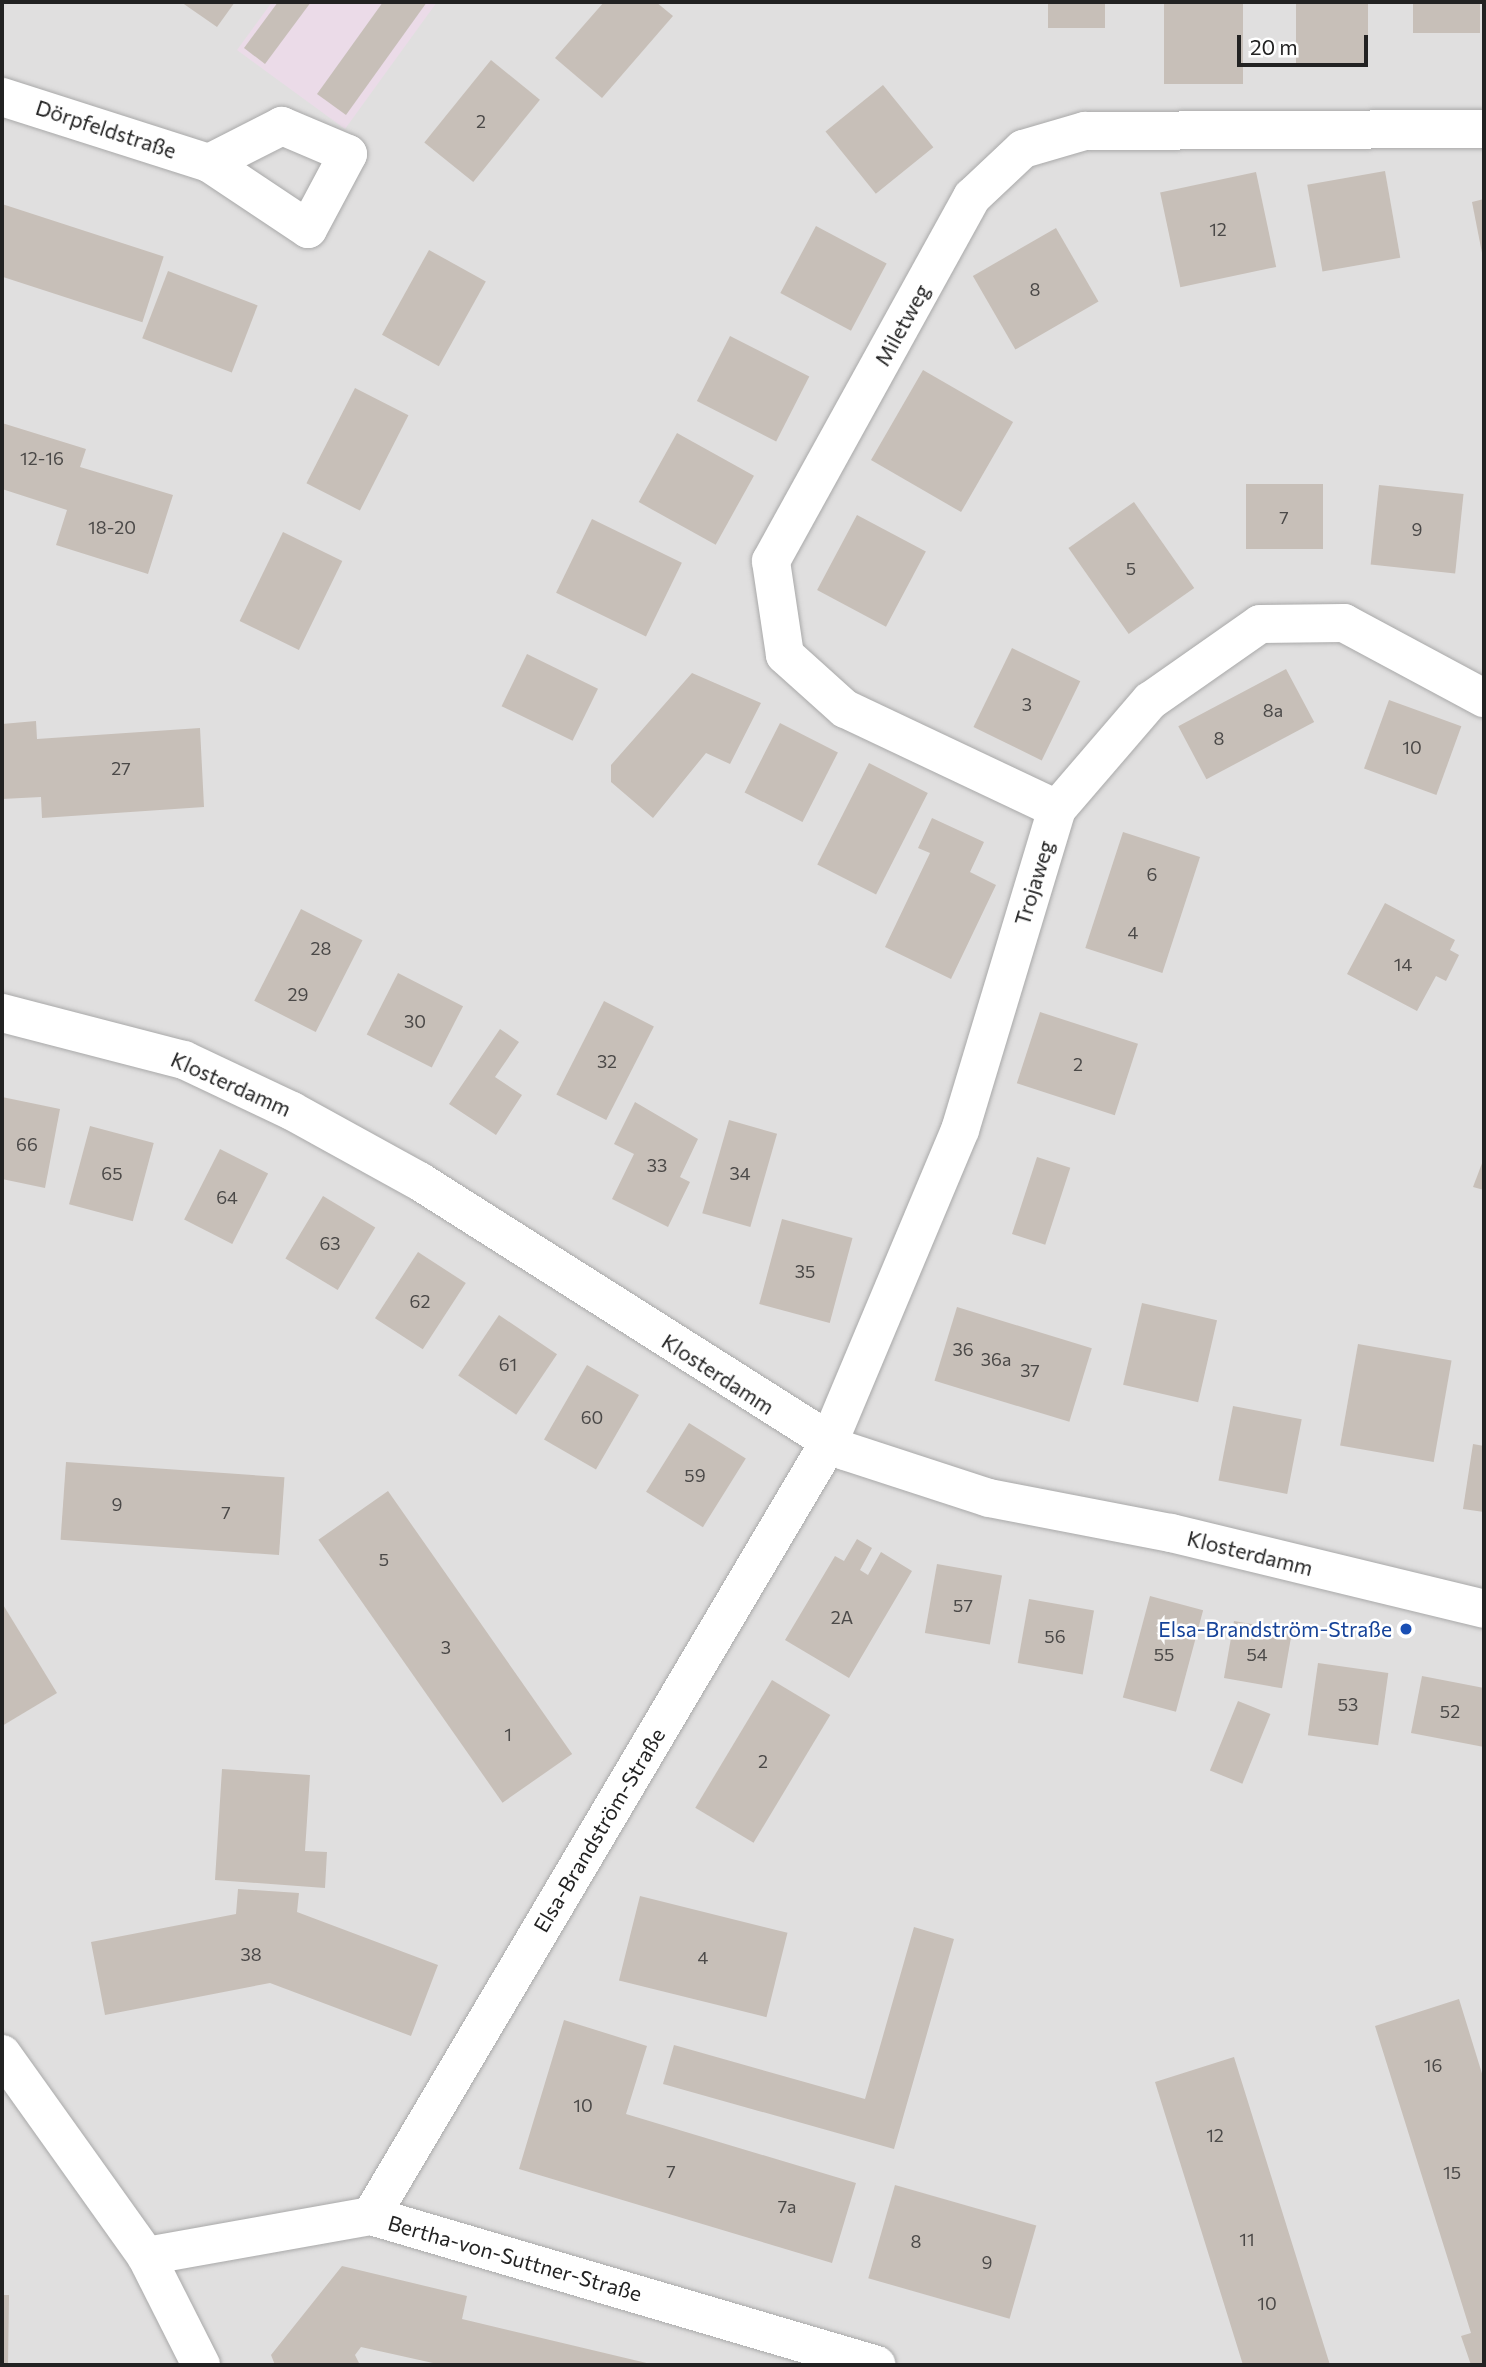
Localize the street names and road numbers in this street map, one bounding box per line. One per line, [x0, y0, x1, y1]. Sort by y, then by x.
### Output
street label: Dörpfeldstraße [33, 94, 179, 164]
street label: Miletweg [869, 280, 935, 370]
street label: Trojaweg [1009, 838, 1059, 928]
street label: Klosterdamm [167, 1046, 295, 1122]
street label: Klosterdamm [657, 1328, 779, 1420]
street label: Klosterdamm [1185, 1525, 1315, 1581]
street label: Elsa-Brandström-Straße [528, 1723, 670, 1937]
street label: Bertha-von-Suttner-Straße [385, 2210, 645, 2306]

